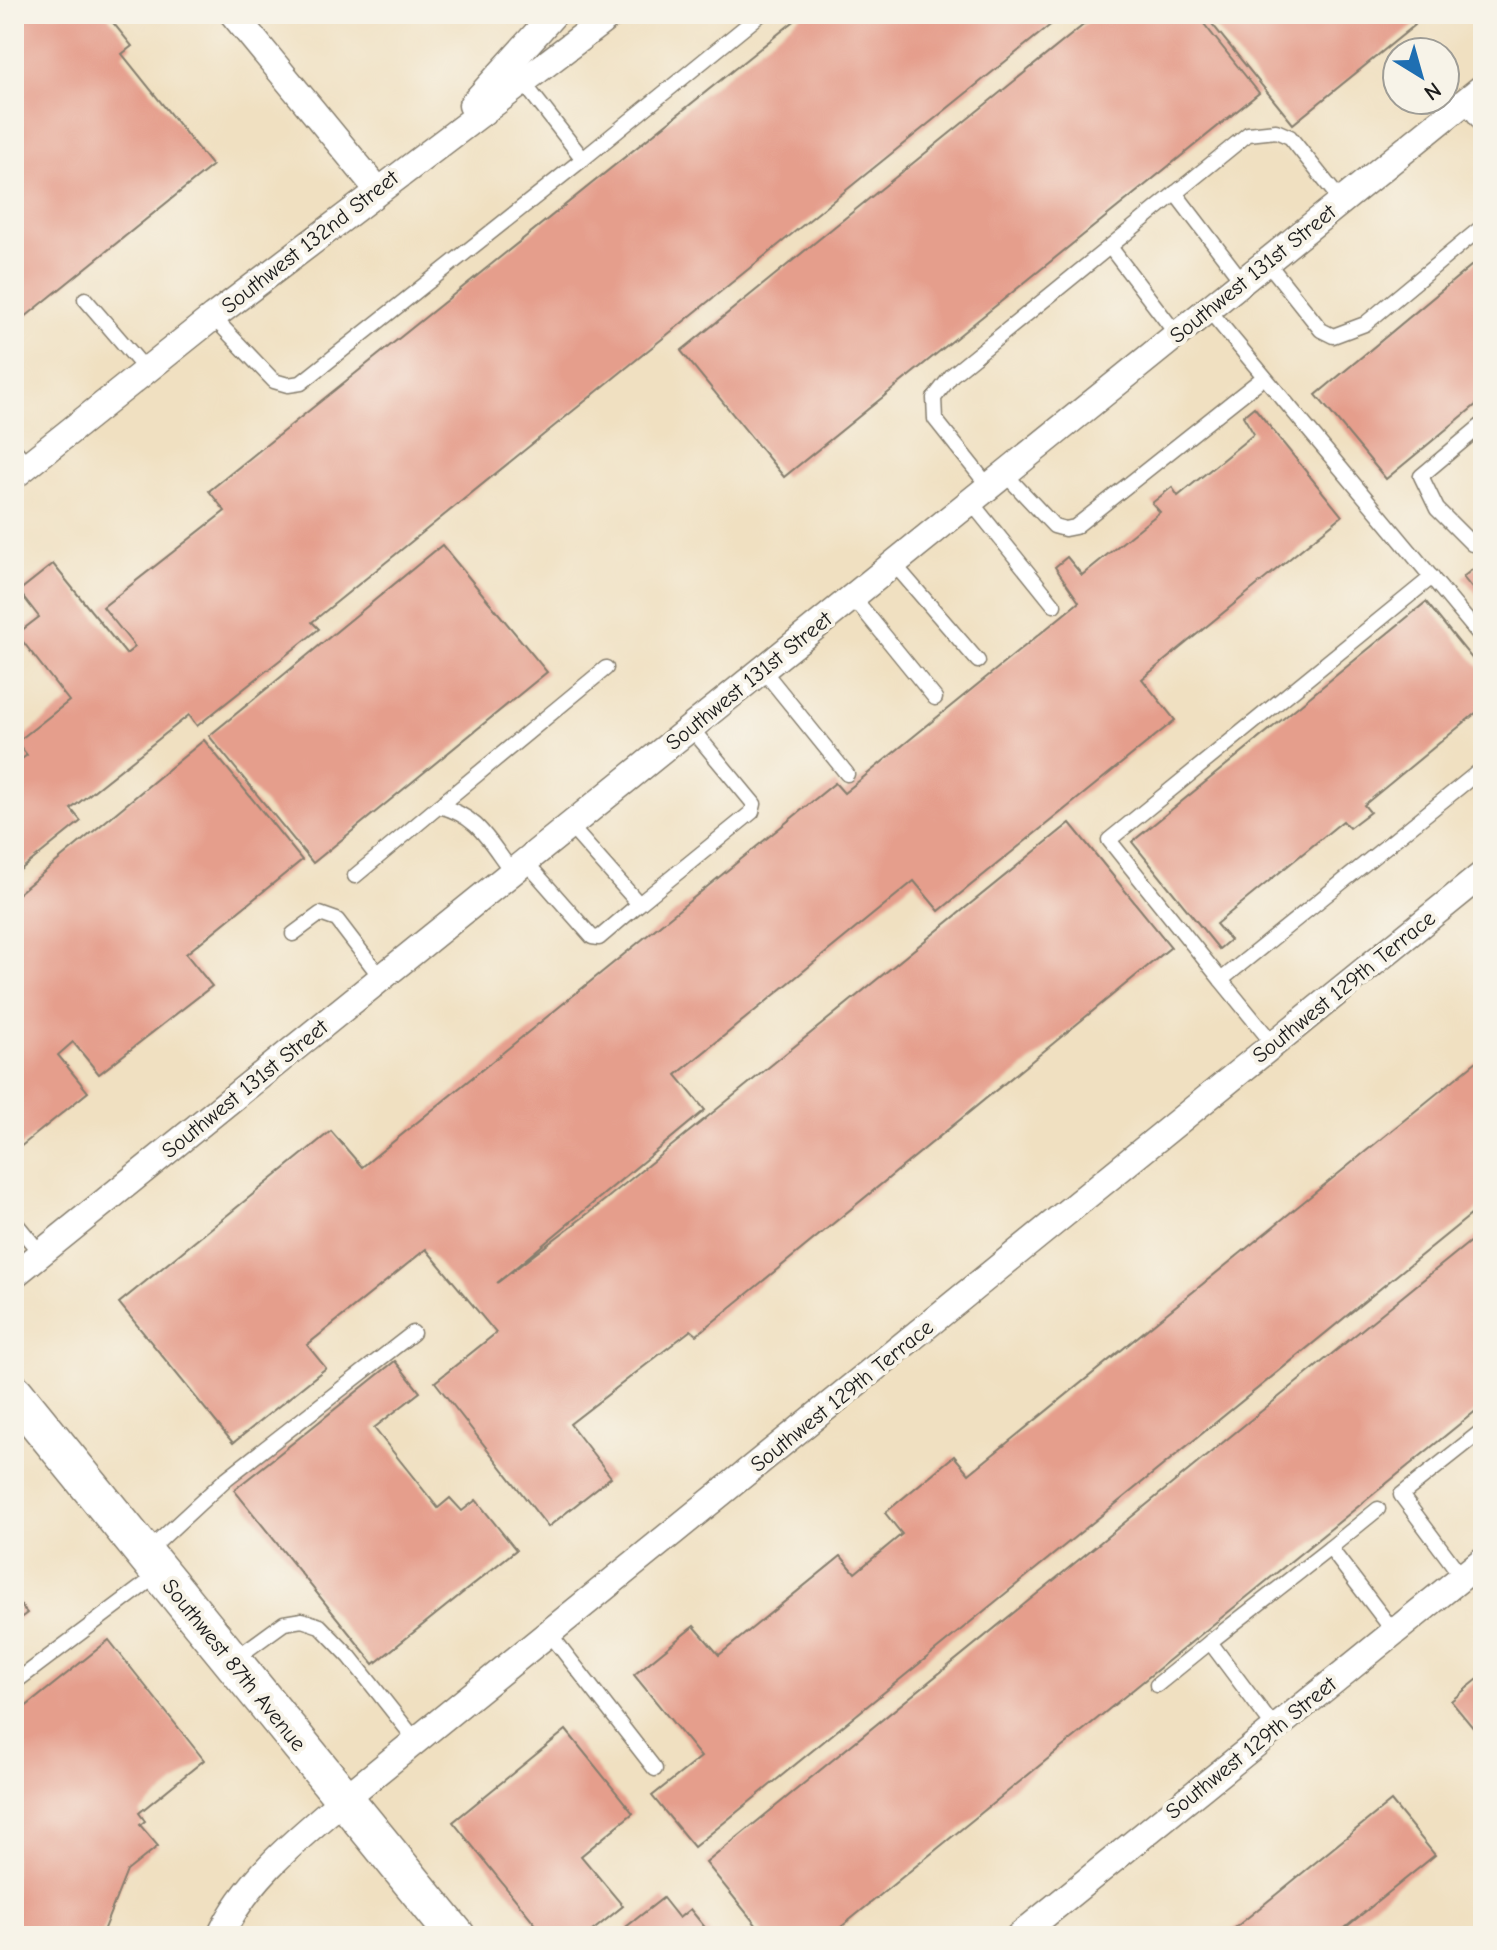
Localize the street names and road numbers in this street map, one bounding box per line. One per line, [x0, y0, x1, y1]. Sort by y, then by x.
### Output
street label: Southwest 132nd Street [216, 164, 404, 319]
street label: Southwest 131st Street [1165, 199, 1342, 349]
street label: Southwest 131st Street [661, 606, 838, 756]
street label: Southwest 129th Terrace [1247, 905, 1441, 1069]
street label: Southwest 131st Street [157, 1014, 334, 1164]
street label: Southwest 129th Terrace [745, 1314, 939, 1478]
street label: Southwest 87th Avenue [157, 1574, 311, 1756]
street label: Southwest 129th Street [1160, 1671, 1342, 1825]

